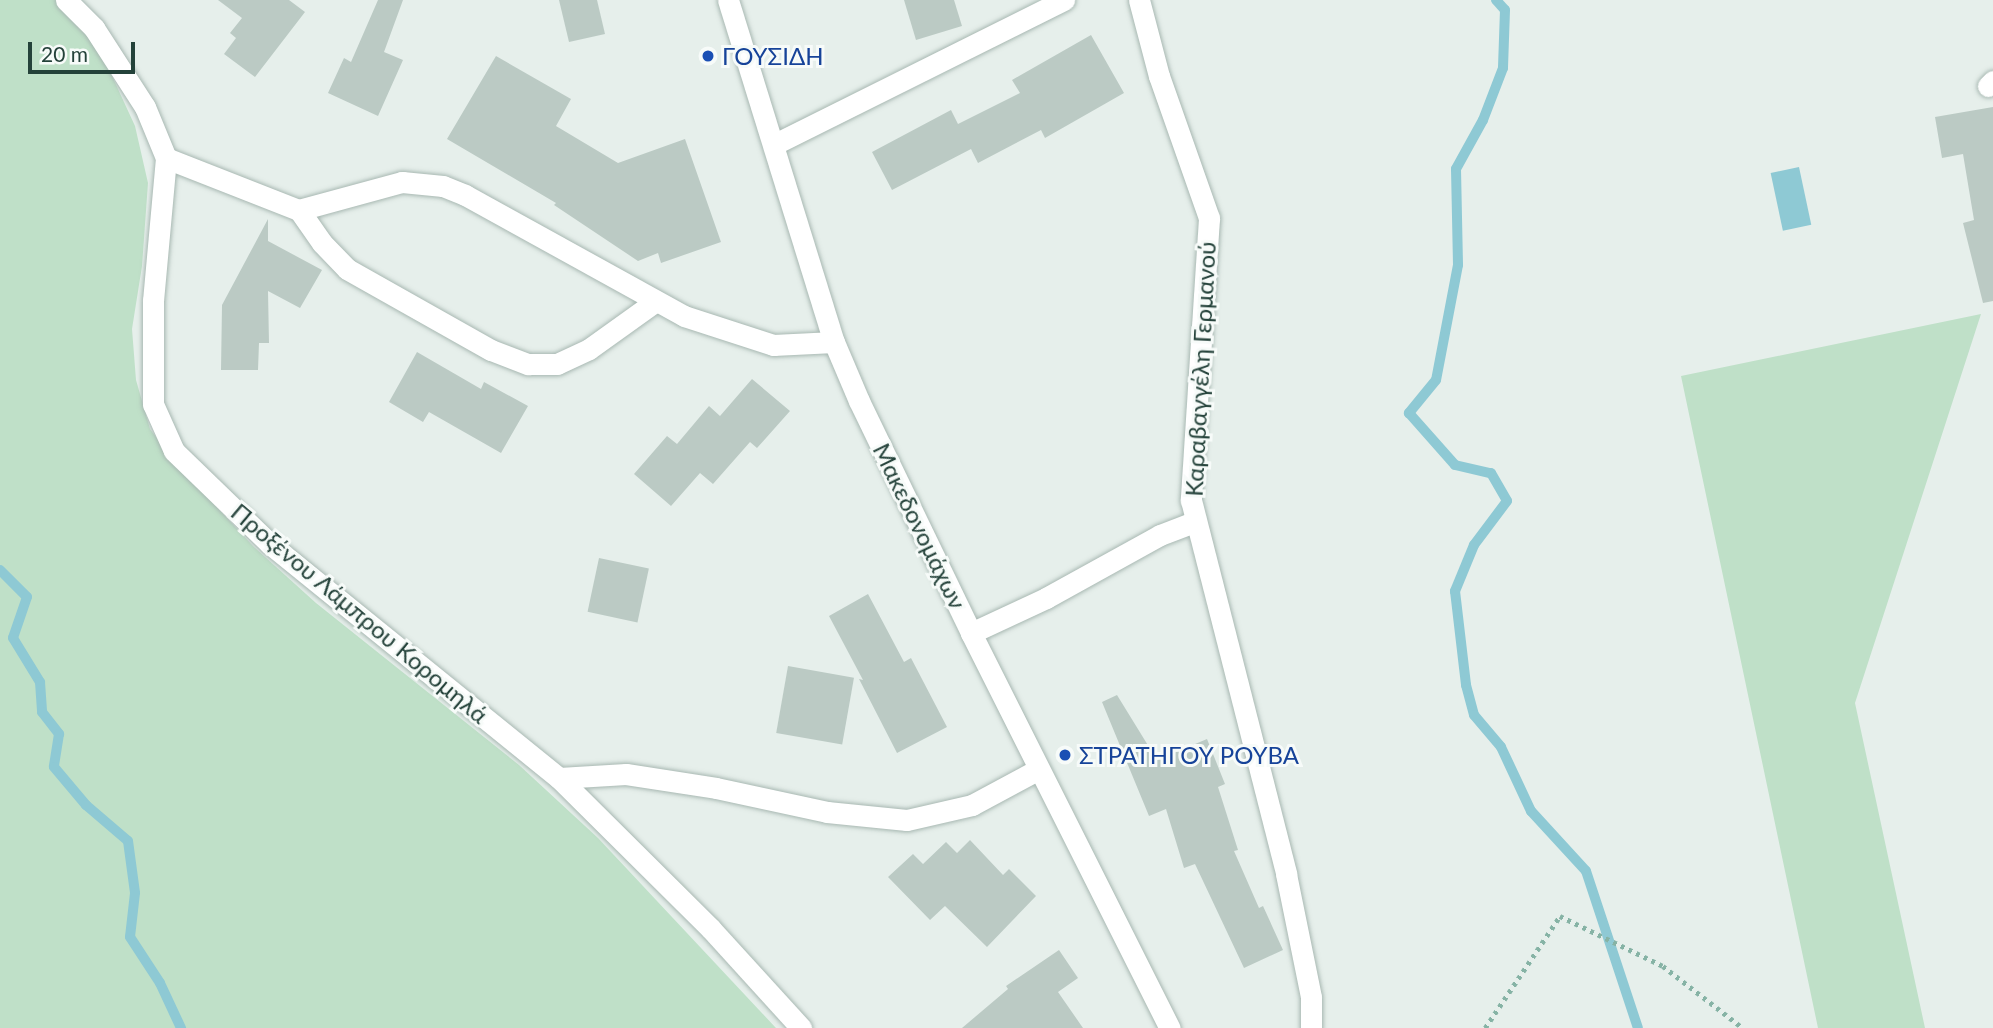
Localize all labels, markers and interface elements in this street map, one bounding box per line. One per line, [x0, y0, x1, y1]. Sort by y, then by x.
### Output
scale bar [32, 28, 138, 72]
text: 20 m [41, 41, 88, 66]
place label: ΓΟΥΣΙΔΗ [722, 42, 823, 70]
marker: ΓΟΥΣΙΔΗ [700, 48, 716, 64]
street label: Καραβαγγέλη Γερμανού [1179, 241, 1221, 497]
street label: Μακεδονομάχων [867, 438, 973, 614]
street label: Προξένου Λάμπρου Κορομηλά [225, 497, 495, 729]
place label: ΣΤΡΑΤΗΓΟΥ ΡΟΥΒΑ [1079, 741, 1299, 769]
marker: ΣΤΡΑΤΗΓΟΥ ΡΟΥΒΑ [1057, 747, 1073, 763]

